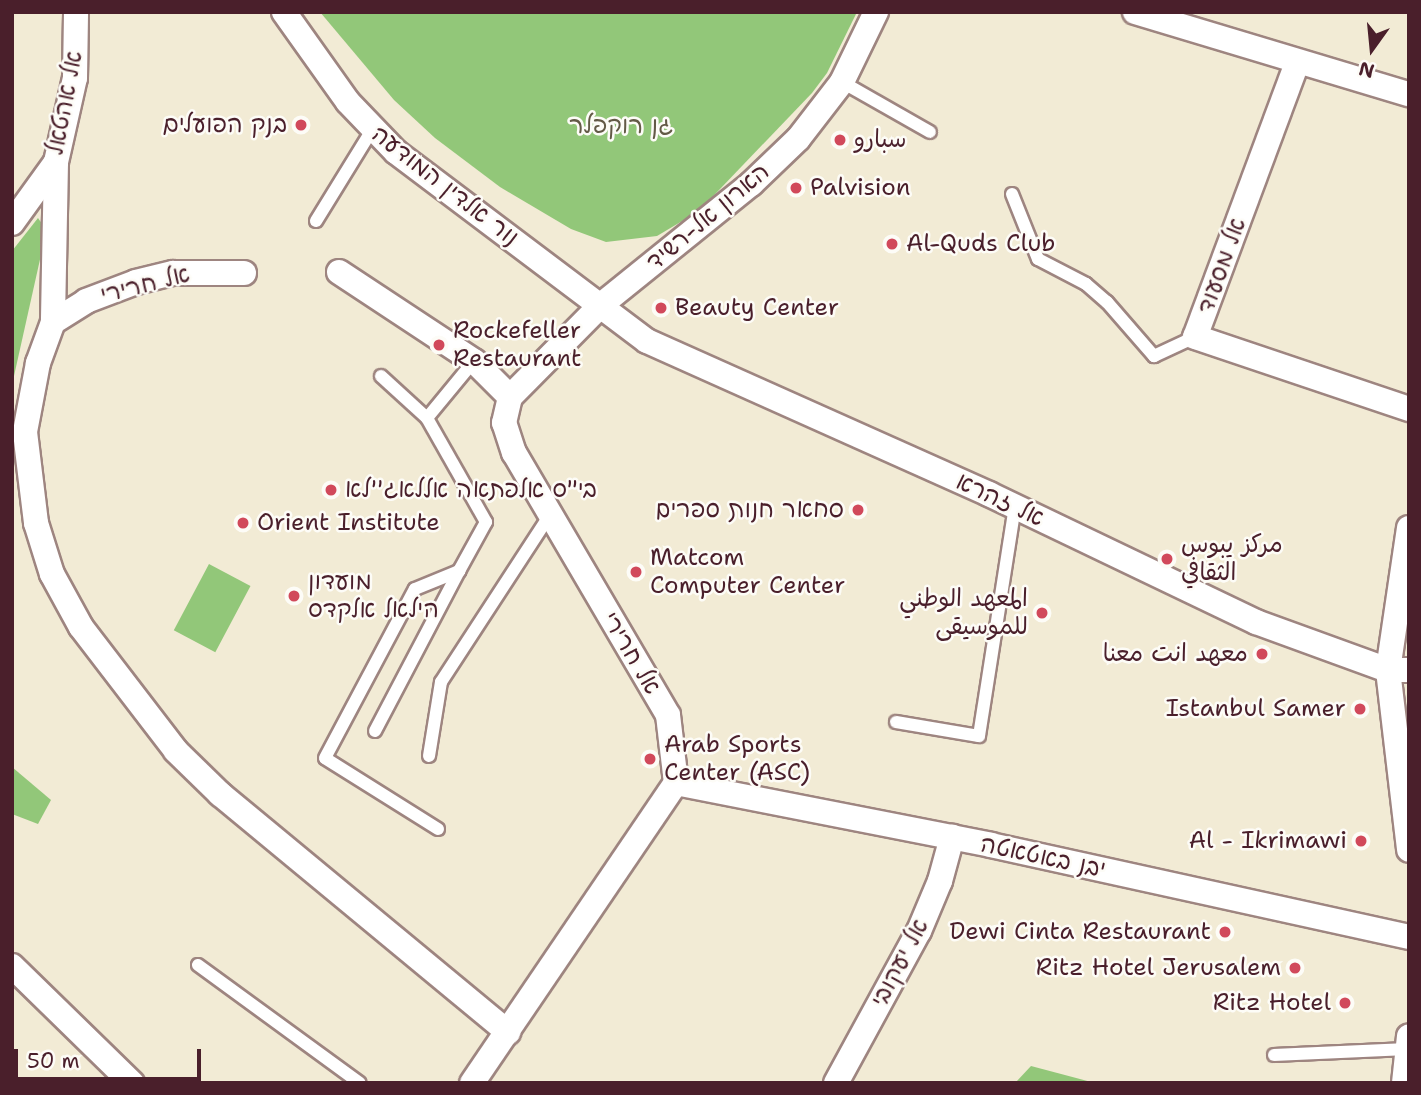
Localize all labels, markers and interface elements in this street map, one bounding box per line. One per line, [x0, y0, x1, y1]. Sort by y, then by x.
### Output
north arrow [1337, 14, 1407, 84]
street label: אל אהטאל [41, 49, 89, 157]
text: N [1356, 56, 1377, 84]
place label: בנק הפועלים [162, 111, 287, 139]
park label: גן רוקפלר [569, 112, 673, 140]
marker: בנק הפועלים [293, 117, 309, 133]
street label: נור אלדין המודעה [366, 120, 524, 252]
place label: سبارو [854, 126, 907, 154]
marker: سبارو [832, 132, 848, 148]
street label: הארון אל-רשיד [641, 157, 775, 277]
place label: Palvision [810, 174, 910, 202]
marker: Palvision [788, 180, 804, 196]
street label: אל מסעוד [1191, 214, 1253, 318]
place label: Al-Quds Club [906, 230, 1055, 258]
marker: Al-Quds Club [884, 236, 900, 252]
street label: אל חרירי [97, 260, 193, 310]
place label: Beauty Center [675, 294, 839, 322]
marker: Beauty Center [653, 300, 669, 316]
place label: Rockefeller Restaurant [453, 317, 581, 373]
marker: Rockefeller Restaurant [431, 337, 447, 353]
street label: אל זהרא [951, 467, 1049, 533]
place label: בי"ס אלפתאה אללאג''לא [345, 476, 597, 504]
marker: בי"ס אלפתאה אללאג''לא [323, 482, 339, 498]
place label: סחאר חנות ספרים [656, 496, 844, 524]
marker: סחאר חנות ספרים [850, 502, 866, 518]
place label: Orient Institute [257, 509, 440, 537]
marker: Orient Institute [235, 515, 251, 531]
place label: مركز يبوس الثقافي [1181, 531, 1283, 587]
place label: Matcom Computer Center [650, 544, 845, 600]
marker: مركز يبوس الثقافي [1159, 551, 1175, 567]
marker: Matcom Computer Center [628, 564, 644, 580]
place label: מועדון הילאל אלקדס [308, 568, 439, 624]
place label: المعهد الوطني للموسيقى [899, 585, 1028, 641]
marker: מועדון הילאל אלקדס [286, 588, 302, 604]
marker: المعهد الوطني للموسيقى [1034, 605, 1050, 621]
street label: אל חרירי [595, 607, 667, 699]
place label: معهد انت معنا [1103, 640, 1248, 668]
marker: معهد انت معنا [1254, 646, 1270, 662]
place label: Istanbul Samer [1166, 695, 1346, 723]
marker: Istanbul Samer [1352, 701, 1368, 717]
place label: Arab Sports Center (ASC) [664, 731, 810, 787]
marker: Arab Sports Center (ASC) [642, 751, 658, 767]
place label: Al - Ikrimawi [1189, 827, 1347, 855]
street label: יבנ באטאטה [978, 830, 1108, 884]
marker: Al - Ikrimawi [1353, 833, 1369, 849]
street label: אל יעקובי [865, 914, 935, 1012]
place label: Dewi Cinta Restaurant [950, 918, 1211, 946]
marker: Dewi Cinta Restaurant [1217, 924, 1233, 940]
place label: Ritz Hotel Jerusalem [1036, 954, 1281, 982]
marker: Ritz Hotel Jerusalem [1287, 960, 1303, 976]
place label: Ritz Hotel [1213, 989, 1331, 1017]
marker: Ritz Hotel [1337, 995, 1353, 1011]
scale bar [18, 1036, 205, 1080]
text: 50 m [27, 1047, 80, 1075]

